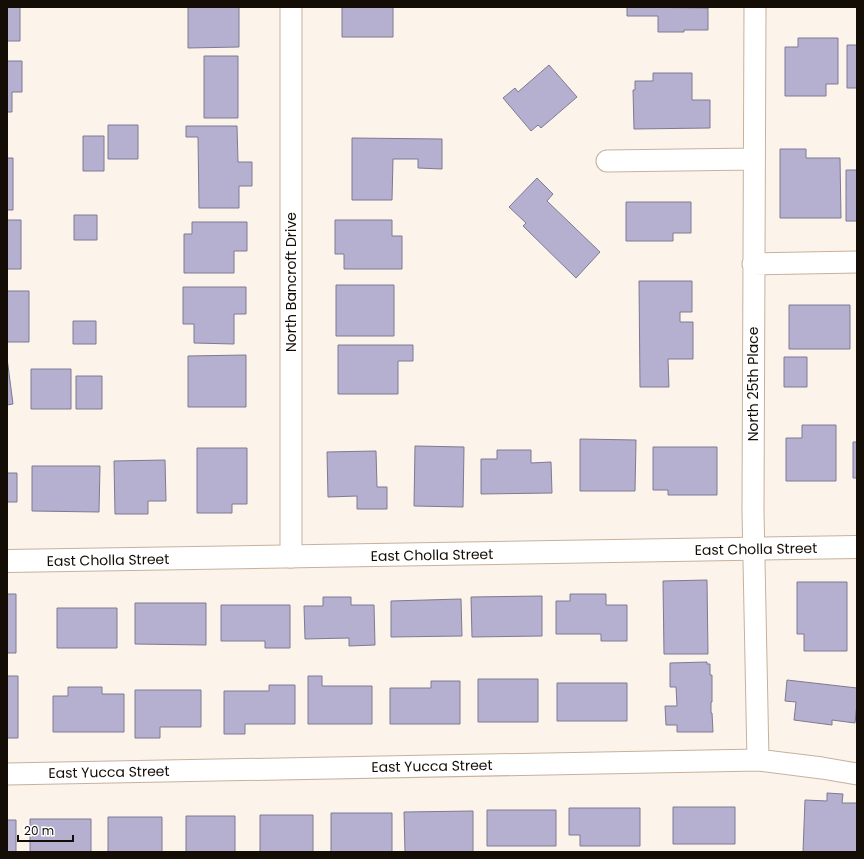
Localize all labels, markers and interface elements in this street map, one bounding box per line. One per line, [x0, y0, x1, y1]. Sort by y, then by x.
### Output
street label: North Bancroft Drive [281, 212, 301, 352]
street label: North 25th Place [743, 326, 763, 441]
street label: East Cholla Street [695, 538, 817, 560]
street label: East Cholla Street [371, 544, 493, 566]
street label: East Cholla Street [47, 549, 169, 571]
street label: East Yucca Street [371, 755, 493, 777]
street label: East Yucca Street [48, 761, 170, 783]
scale bar [18, 817, 73, 843]
text: 20 m [24, 822, 54, 839]

